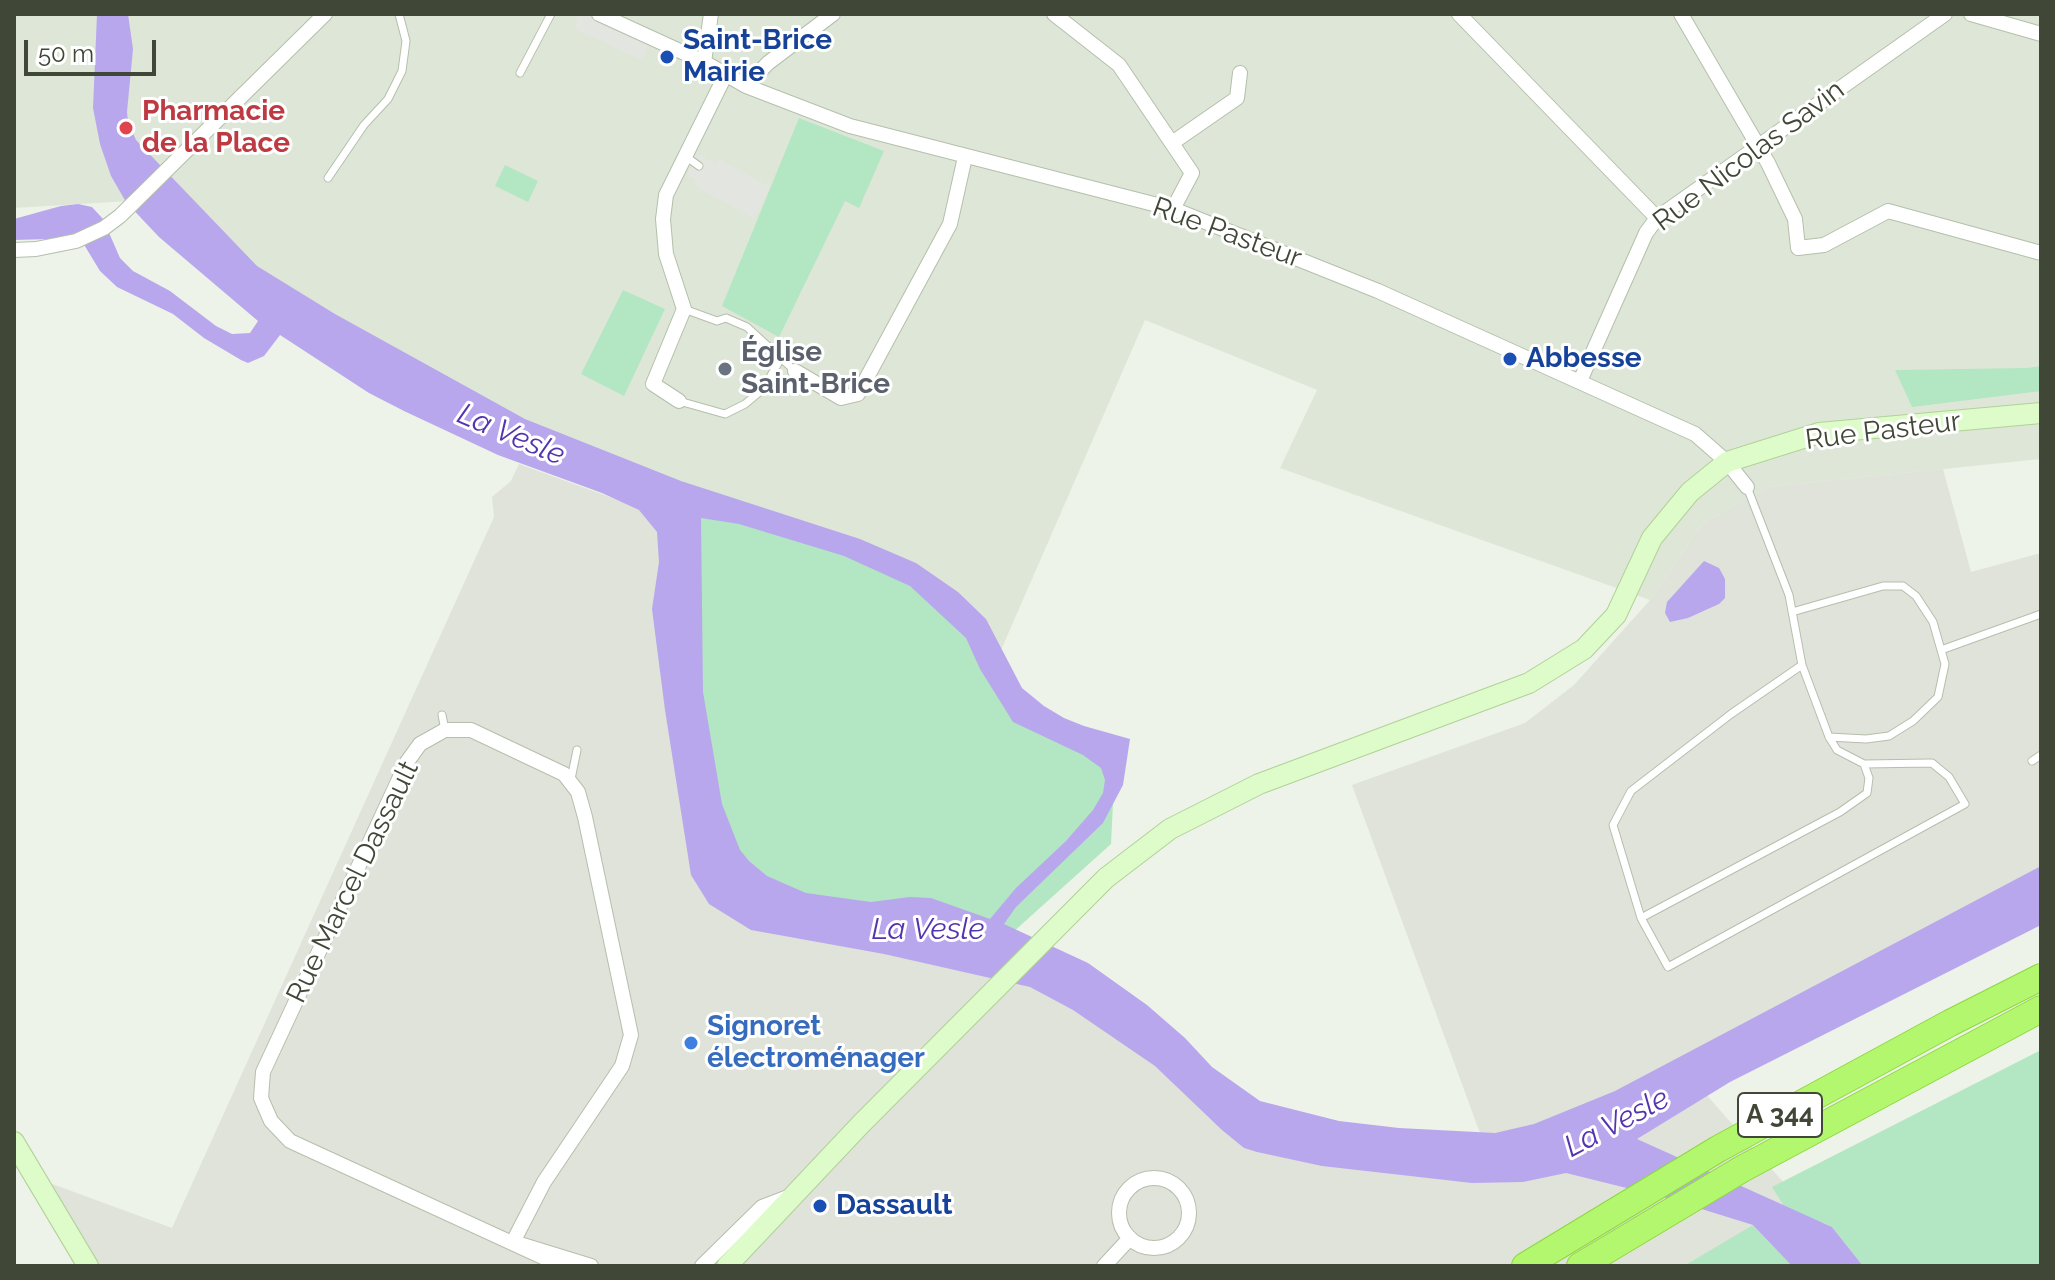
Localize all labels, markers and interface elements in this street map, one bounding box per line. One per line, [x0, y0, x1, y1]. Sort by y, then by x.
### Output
scale bar [28, 24, 160, 74]
place label: Saint-Brice Mairie [683, 24, 832, 90]
text: 50 m [38, 39, 94, 68]
marker: Saint-Brice Mairie [658, 48, 676, 66]
street label: Rue Nicolas Savin [1647, 73, 1851, 239]
place label: Pharmacie de la Place [142, 95, 290, 161]
marker: Pharmacie de la Place [117, 119, 135, 137]
street label: Rue Pasteur [1148, 190, 1306, 276]
place label: Église Saint-Brice [741, 336, 890, 402]
place label: Abbesse [1526, 342, 1642, 376]
marker: Abbesse [1501, 350, 1519, 368]
marker: Église Saint-Brice [716, 360, 734, 378]
water label: La Vesle [452, 396, 570, 474]
street label: Rue Pasteur [1803, 405, 1963, 457]
street label: Rue Marcel Dassault [280, 756, 426, 1008]
water label: La Vesle [871, 912, 985, 948]
place label: Signoret électroménager [707, 1010, 925, 1076]
marker: Signoret électroménager [682, 1034, 700, 1052]
water label: La Vesle [1559, 1081, 1675, 1165]
road number: A 344 [1738, 1093, 1822, 1137]
place label: Dassault [836, 1189, 952, 1223]
marker: Dassault [811, 1197, 829, 1215]

